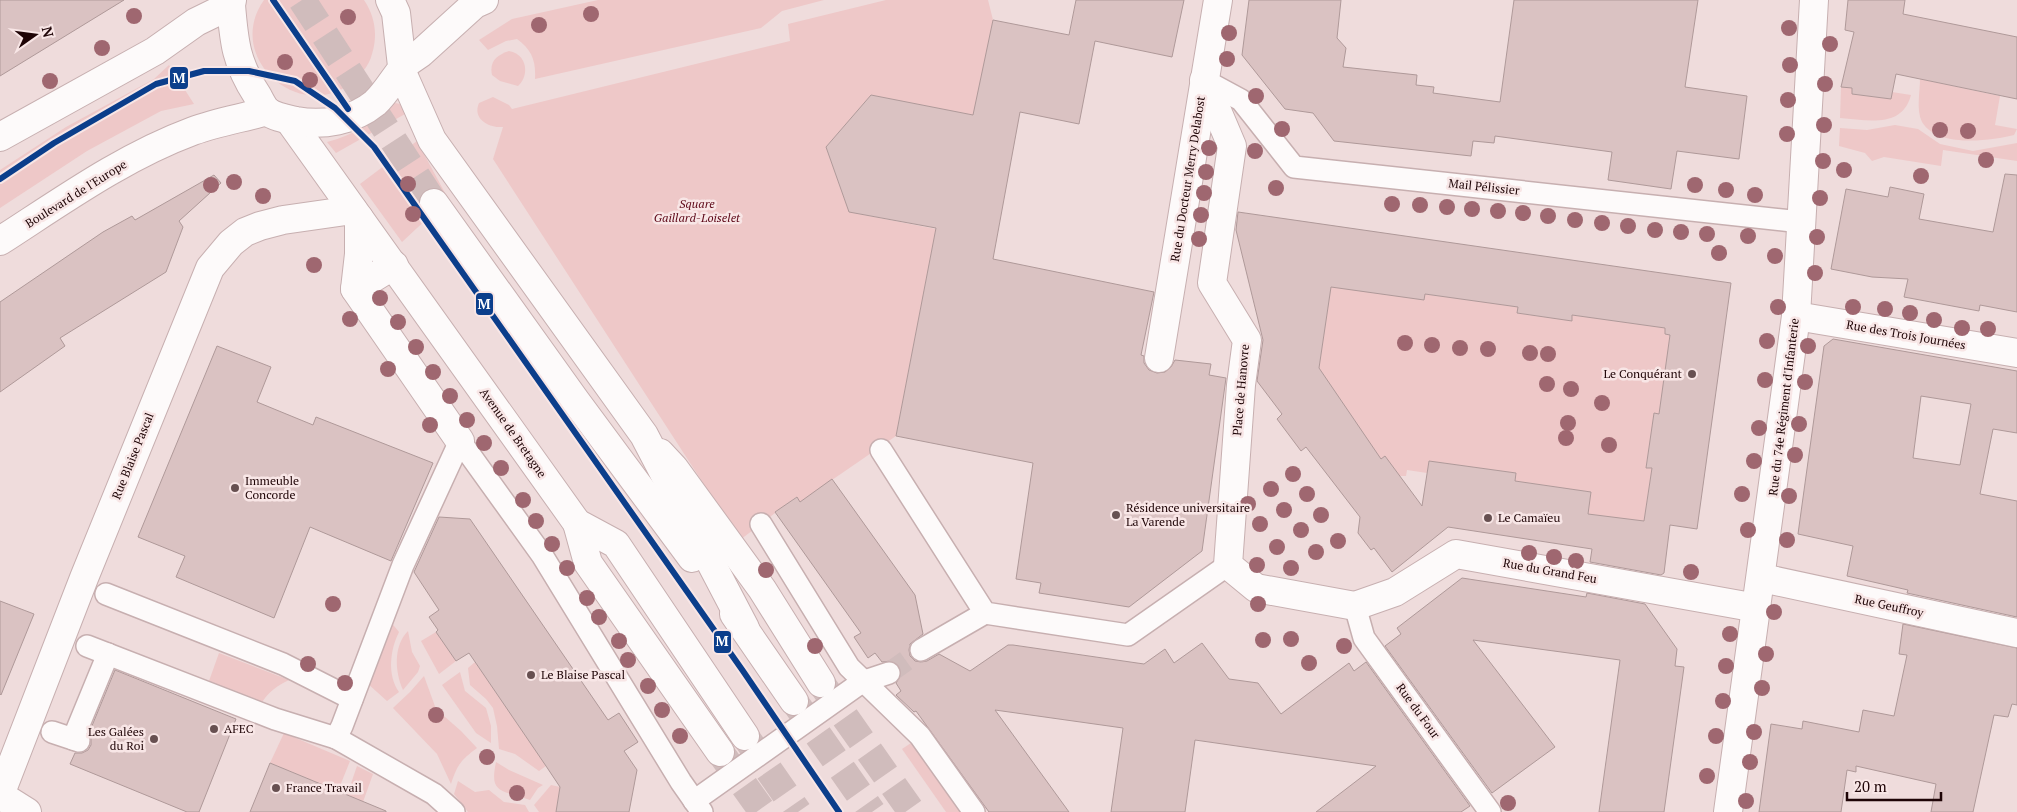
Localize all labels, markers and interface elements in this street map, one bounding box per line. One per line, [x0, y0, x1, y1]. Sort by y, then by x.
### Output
north arrow [10, 10, 60, 60]
text: N [38, 24, 59, 40]
line badge: M [169, 66, 189, 90]
text: M [172, 68, 186, 87]
street label: Rue du Docteur Merry Delabost [1167, 95, 1208, 263]
street label: Boulevard de l'Europe [22, 156, 129, 231]
street label: Mail Pélissier [1448, 175, 1521, 198]
park label: Square Gaillard-Loiselet [654, 196, 741, 225]
line badge: M [475, 292, 494, 316]
text: M [477, 294, 491, 313]
street label: Rue du 74e Régiment d'Infanterie [1765, 317, 1802, 497]
street label: Rue des Trois Journées [1845, 317, 1967, 352]
street label: Place de Hanovre [1229, 344, 1252, 436]
place label: Le Conquérant [1604, 366, 1683, 381]
marker: Le Conquérant [1686, 368, 1698, 380]
street label: Avenue de Bretagne [477, 385, 550, 480]
street label: Rue Blaise Pascal [108, 410, 157, 501]
place label: Immeuble Concorde [245, 473, 299, 502]
marker: Immeuble Concorde [229, 482, 241, 494]
place label: Résidence universitaire La Varende [1126, 500, 1250, 529]
marker: Résidence universitaire La Varende [1110, 509, 1122, 521]
place label: Le Camaïeu [1498, 510, 1560, 525]
marker: Le Camaïeu [1482, 512, 1494, 524]
street label: Rue du Grand Feu [1502, 555, 1598, 586]
street label: Rue Geuffroy [1853, 591, 1926, 620]
line badge: M [713, 630, 732, 654]
text: M [715, 631, 729, 650]
place label: Le Blaise Pascal [541, 667, 625, 682]
marker: Le Blaise Pascal [525, 669, 537, 681]
street label: Rue du Four [1393, 680, 1444, 742]
place label: AFEC [224, 721, 254, 736]
marker: AFEC [208, 723, 220, 735]
place label: Les Galées du Roi [88, 724, 144, 753]
marker: Les Galées du Roi [148, 733, 160, 745]
scale bar [1847, 770, 1941, 802]
text: 20 m [1854, 776, 1887, 796]
place label: France Travail [286, 780, 362, 795]
marker: France Travail [270, 782, 282, 794]

